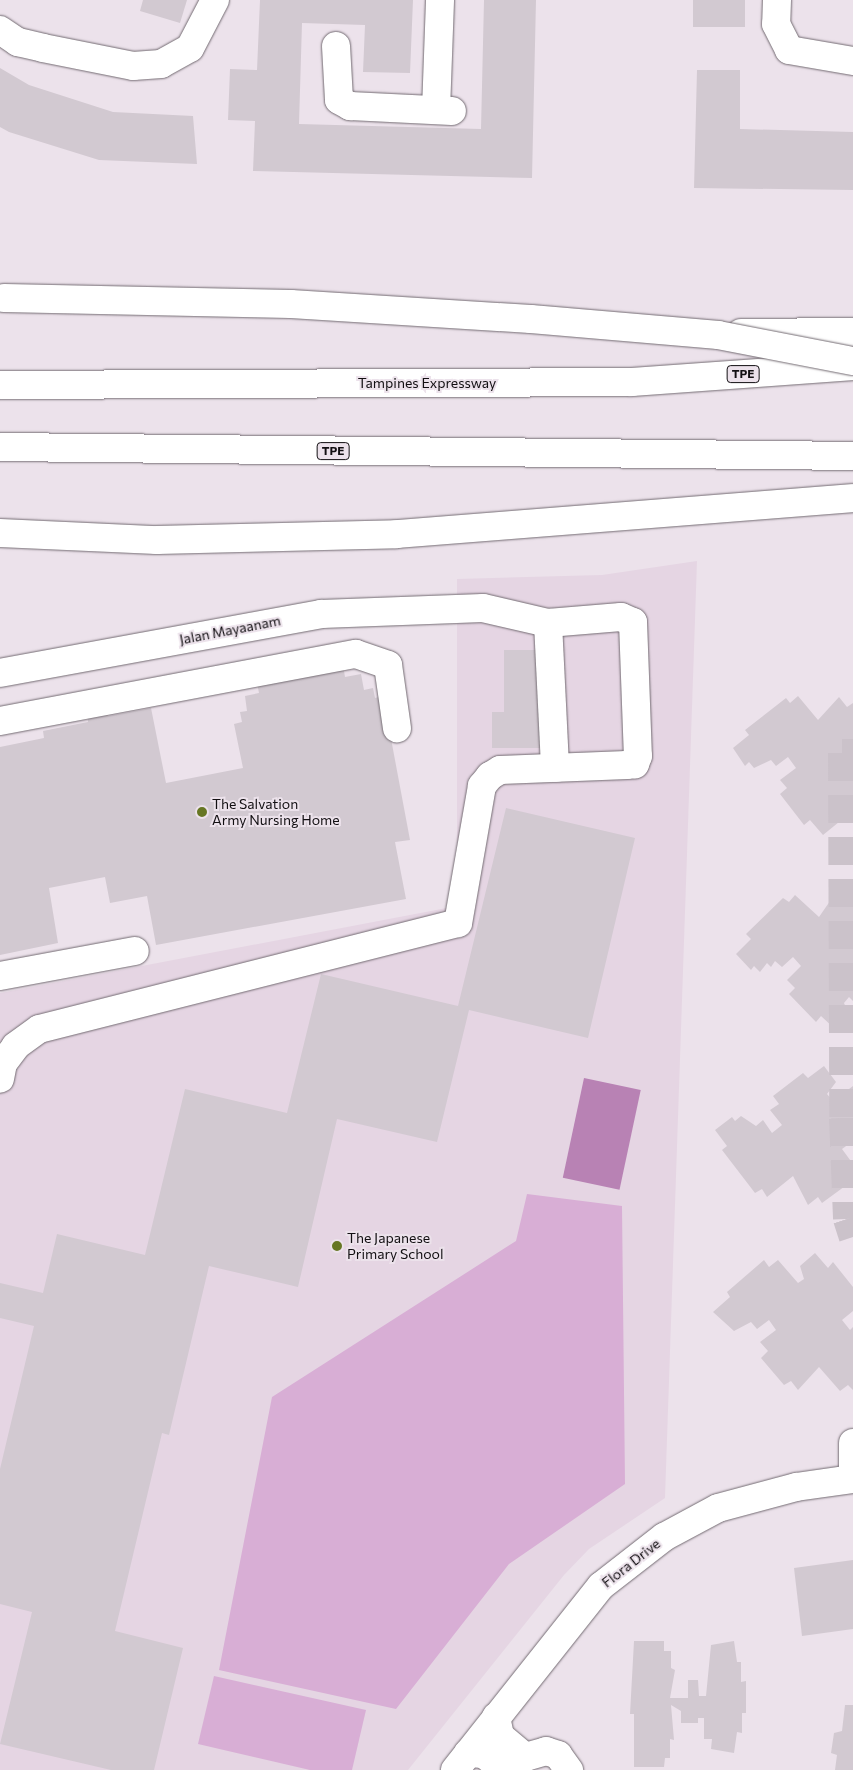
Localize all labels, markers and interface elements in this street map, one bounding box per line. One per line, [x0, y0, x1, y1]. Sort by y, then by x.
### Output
road number: TPE [726, 364, 760, 384]
street label: Tampines Expressway [358, 375, 496, 391]
road number: TPE [316, 442, 350, 461]
street label: Jalan Mayaanam [178, 612, 282, 648]
place label: The Salvation Army Nursing Home [212, 796, 340, 829]
marker: The Salvation Army Nursing Home [196, 806, 208, 818]
place label: The Japanese Primary School [347, 1230, 443, 1262]
marker: The Japanese Primary School [331, 1240, 343, 1252]
street label: Flora Drive [599, 1535, 663, 1591]

